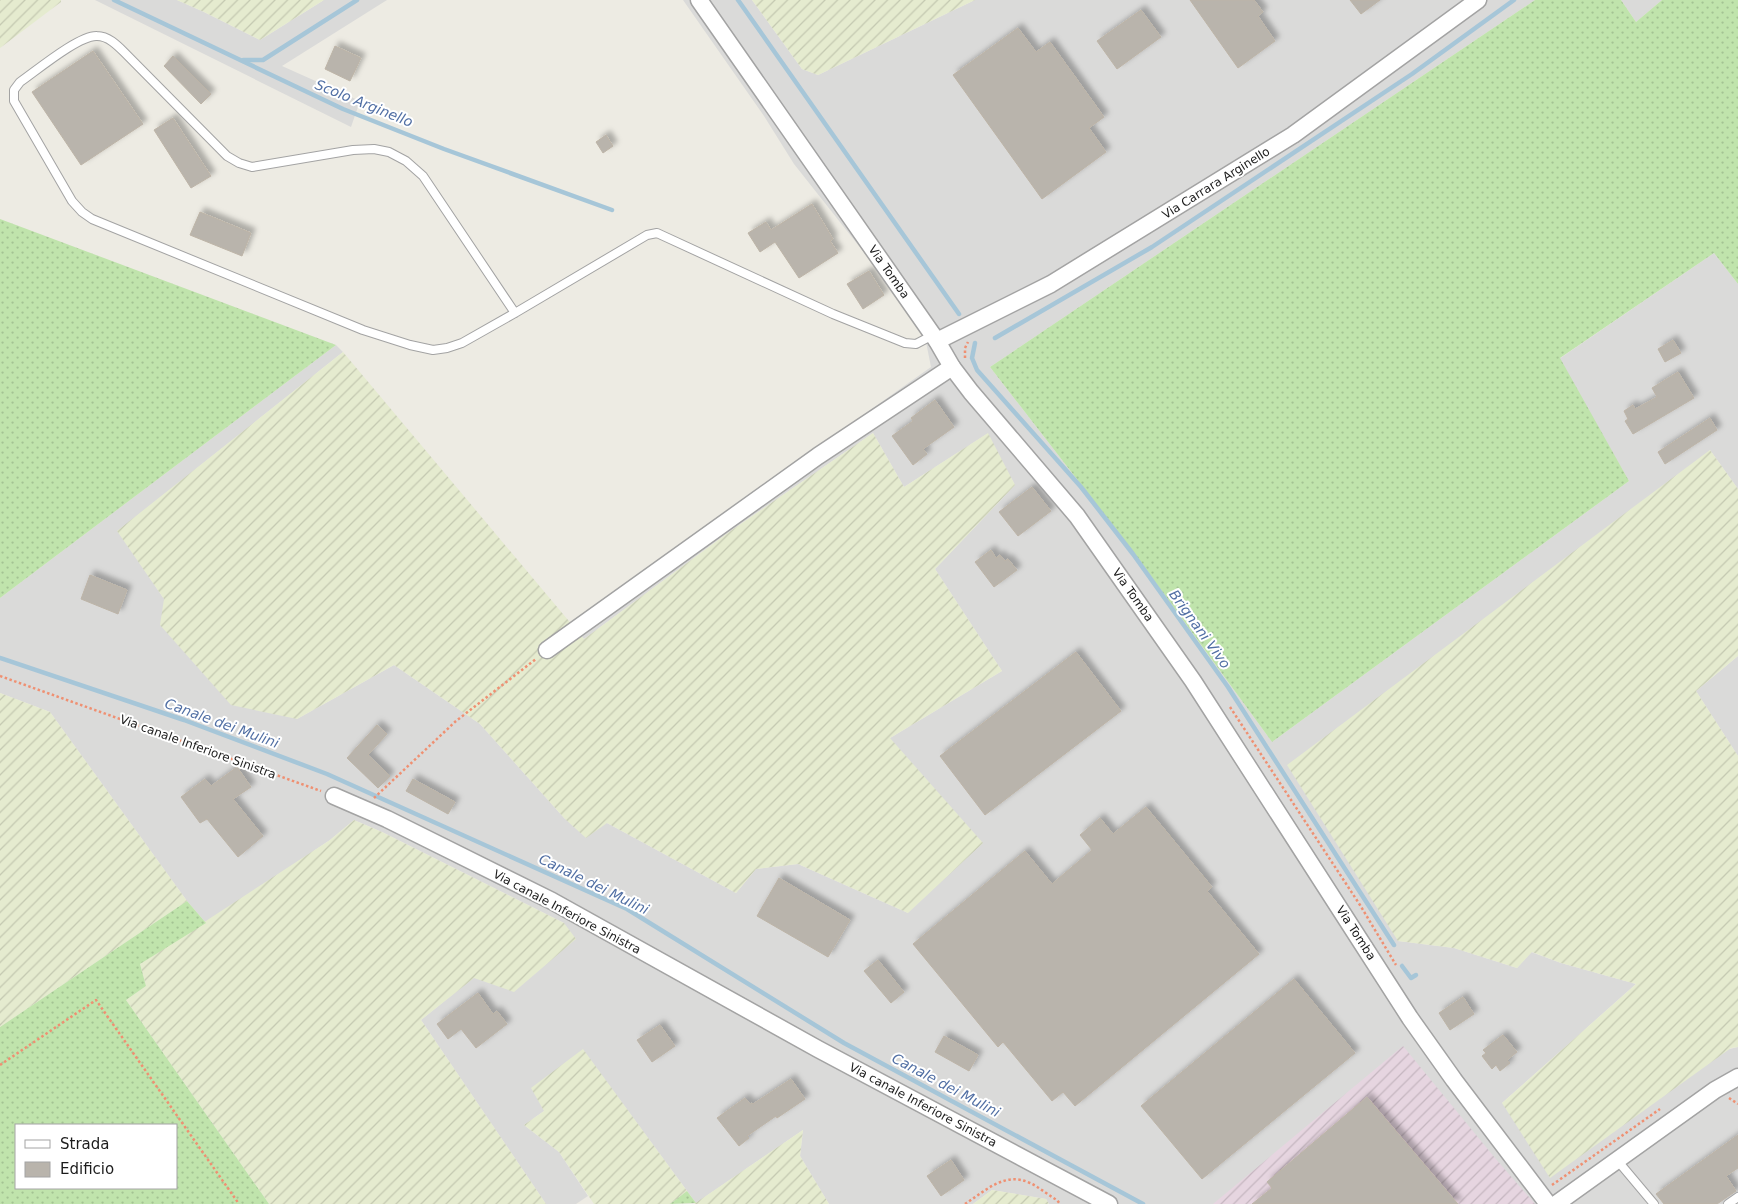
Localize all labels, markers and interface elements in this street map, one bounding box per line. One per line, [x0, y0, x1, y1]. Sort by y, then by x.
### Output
water label: Scolo Arginello [313, 76, 415, 130]
street label: Via Carrara Arginello [1160, 144, 1272, 222]
street label: Via Tomba [866, 243, 912, 301]
street label: Via Tomba [1110, 566, 1156, 624]
water label: Brignani Vivo [1166, 587, 1234, 671]
water label: Canale dei Mulini [163, 695, 281, 751]
street label: Via canale Inferiore Sinistra [118, 712, 278, 782]
water label: Canale dei Mulini [537, 850, 652, 918]
street label: Via canale Inferiore Sinistra [491, 867, 643, 957]
street label: Via Tomba [1333, 903, 1379, 963]
water label: Canale dei Mulini [889, 1050, 1003, 1120]
street label: Via canale Inferiore Sinistra [847, 1060, 999, 1150]
legend [15, 1124, 178, 1189]
text: Strada [60, 1135, 109, 1153]
text: Edificio [60, 1160, 114, 1178]

